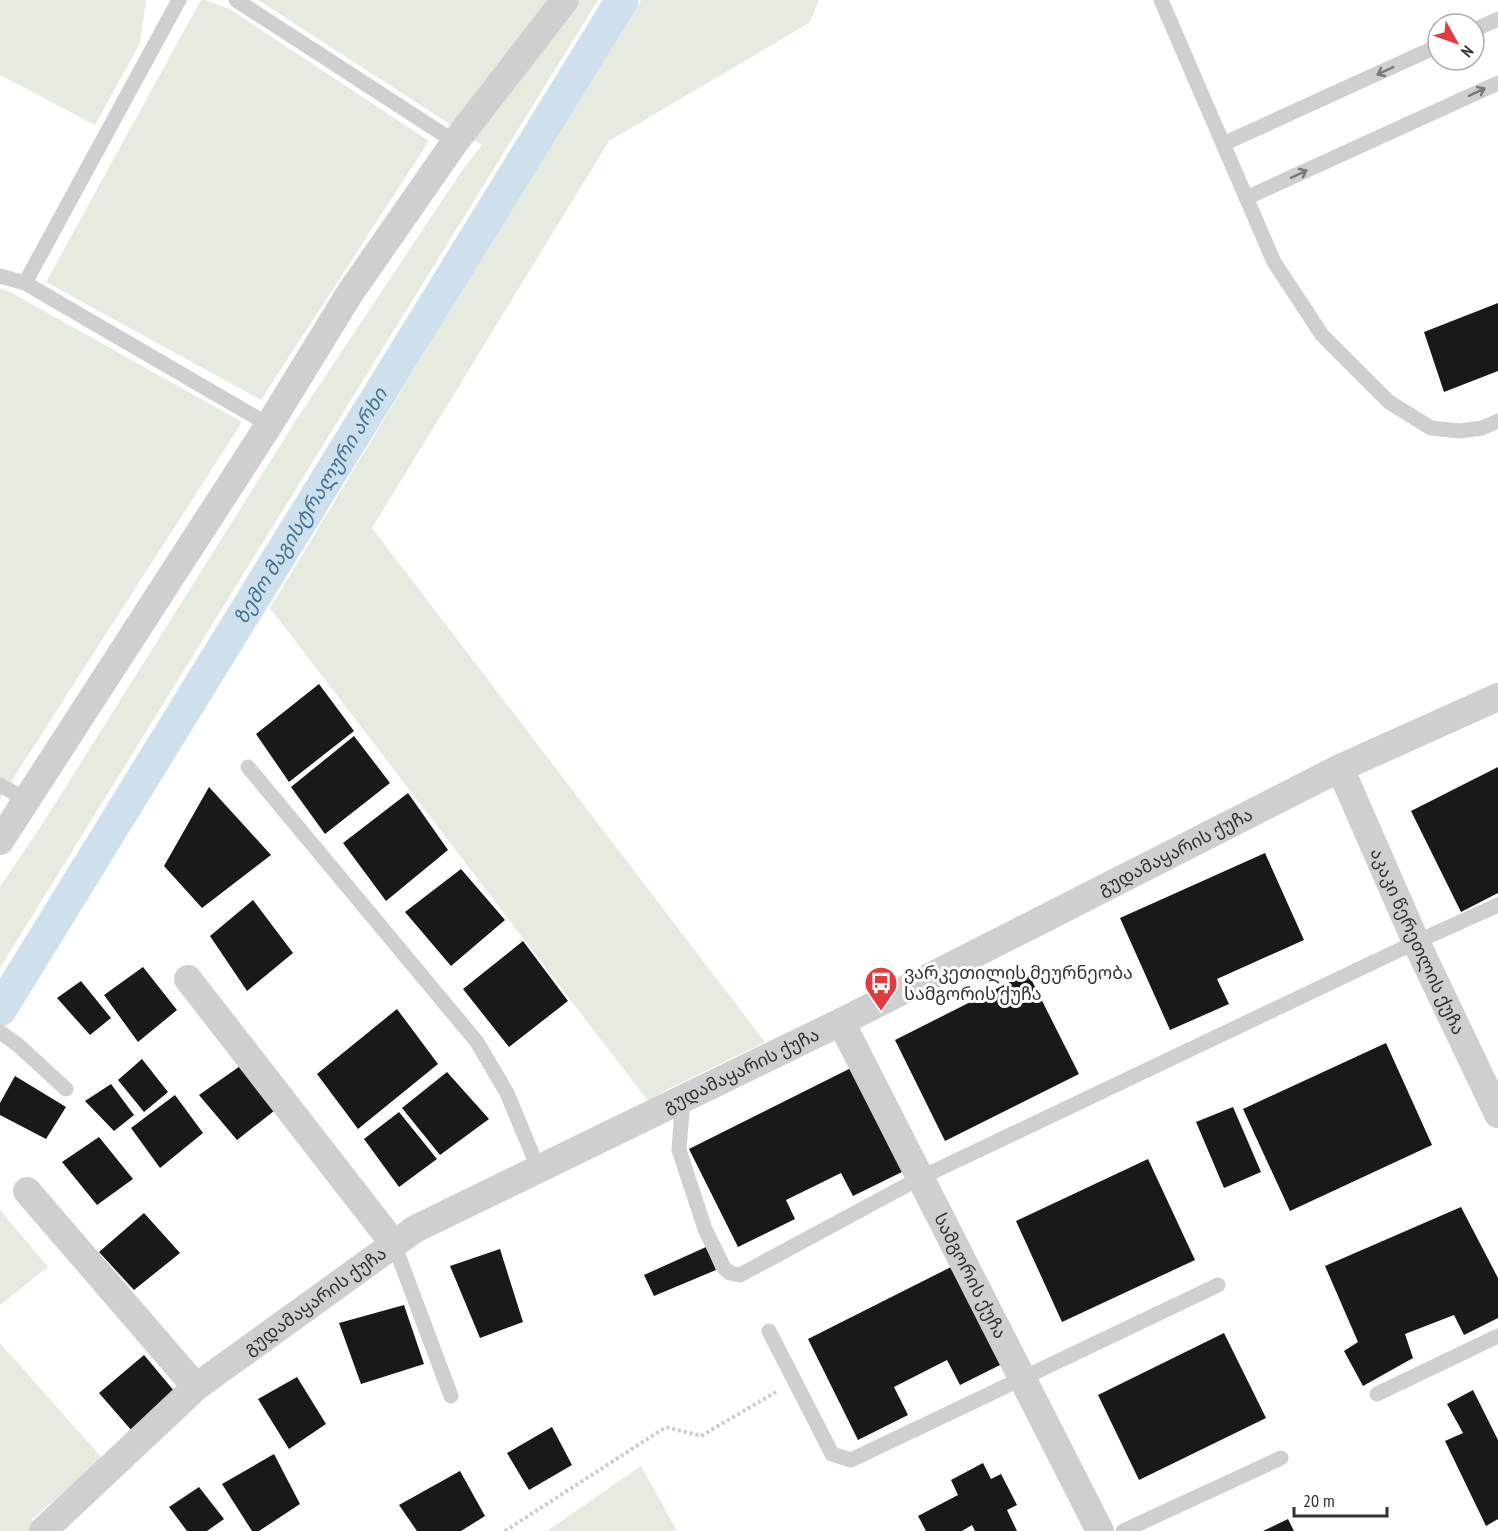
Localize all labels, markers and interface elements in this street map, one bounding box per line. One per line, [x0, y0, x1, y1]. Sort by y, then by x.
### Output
north arrow [1426, 12, 1486, 72]
text: N [1457, 42, 1478, 61]
one-way arrow [1376, 65, 1394, 77]
one-way arrow [1467, 86, 1485, 98]
one-way arrow [1290, 168, 1308, 179]
water label: ზემო მაგისტრალური არხი [228, 382, 394, 629]
street label: გუდამაყარის ქუჩა [1094, 802, 1256, 900]
street label: აკაკი წერეთლის ქუჩა [1365, 844, 1471, 1038]
place label: ვარკეთილის მეურნეობა სამგორის ქუჩა [904, 961, 1133, 1005]
bus stop icon: ვარკეთილის მეურნეობა სამგორის ქუჩა [863, 965, 899, 1012]
street label: გუდამაყარის ქუჩა [660, 1022, 823, 1118]
street label: სამგორის ქუჩა [929, 1209, 1012, 1342]
street label: გუდამაყარის ქუჩა [239, 1241, 391, 1360]
scale bar [1294, 1480, 1387, 1518]
text: 20 m [1303, 1489, 1335, 1512]

